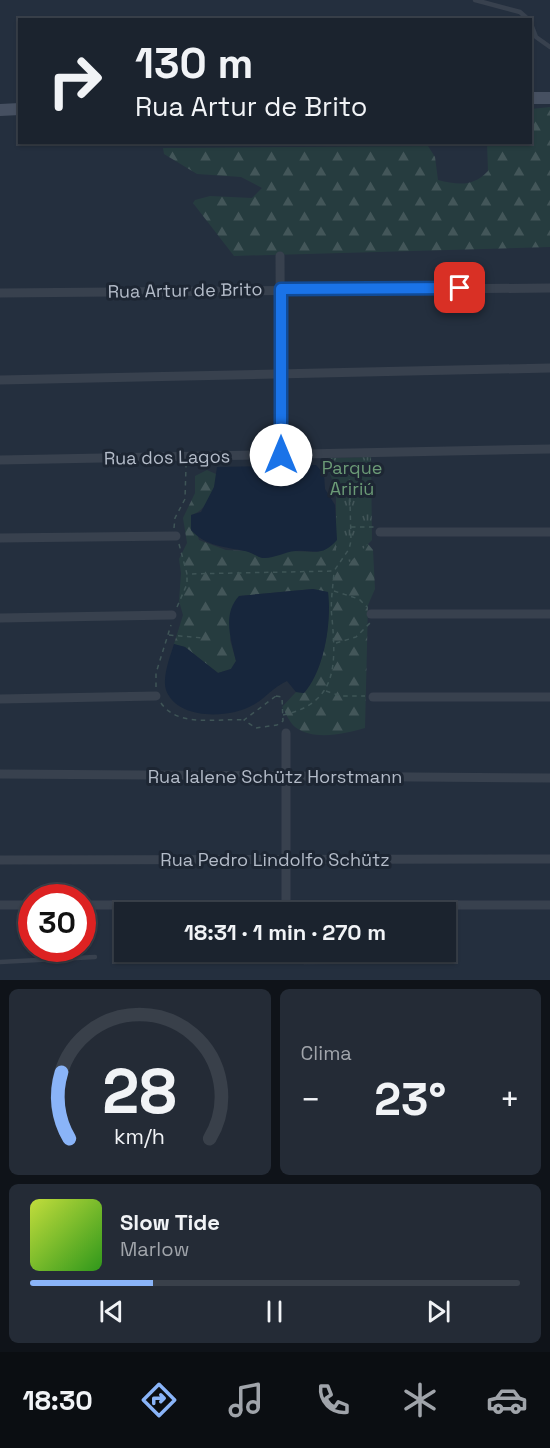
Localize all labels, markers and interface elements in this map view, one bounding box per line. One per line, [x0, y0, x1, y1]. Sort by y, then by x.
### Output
text: 130 m [135, 37, 253, 90]
icon: right [36, 42, 114, 120]
text: Rua Artur de Brito [135, 89, 368, 124]
pin [434, 262, 485, 313]
icon: arrive [443, 271, 476, 304]
street label: Rua Artur de Brito [107, 277, 263, 303]
position arrow [249, 423, 313, 487]
street label: Rua dos Lagos [104, 444, 230, 470]
park label: Parque Aririú [322, 456, 382, 500]
street label: Rua Ialene Schütz Horstmann [148, 765, 402, 788]
street label: Rua Pedro Lindolfo Schütz [160, 848, 390, 871]
speed limit sign: 30 [18, 884, 96, 962]
text: 18:31 · 1 min · 270 m [184, 918, 386, 946]
text: Clima [301, 1040, 352, 1066]
text: 28 [102, 1052, 177, 1131]
text: 23° [374, 1071, 446, 1128]
text: − [301, 1079, 321, 1121]
text: + [500, 1079, 520, 1121]
text: km/h [114, 1123, 165, 1150]
text: Slow Tide [120, 1208, 220, 1236]
text: Marlow [120, 1236, 189, 1262]
icon: previous [95, 1295, 128, 1328]
icon: pause [258, 1295, 291, 1328]
icon: next [422, 1295, 455, 1328]
icon: directions [138, 1379, 180, 1421]
icon: music [225, 1379, 267, 1421]
icon: phone [312, 1379, 354, 1421]
icon: climate [399, 1379, 441, 1421]
icon: car [486, 1379, 528, 1421]
text: 18:30 [22, 1383, 93, 1418]

